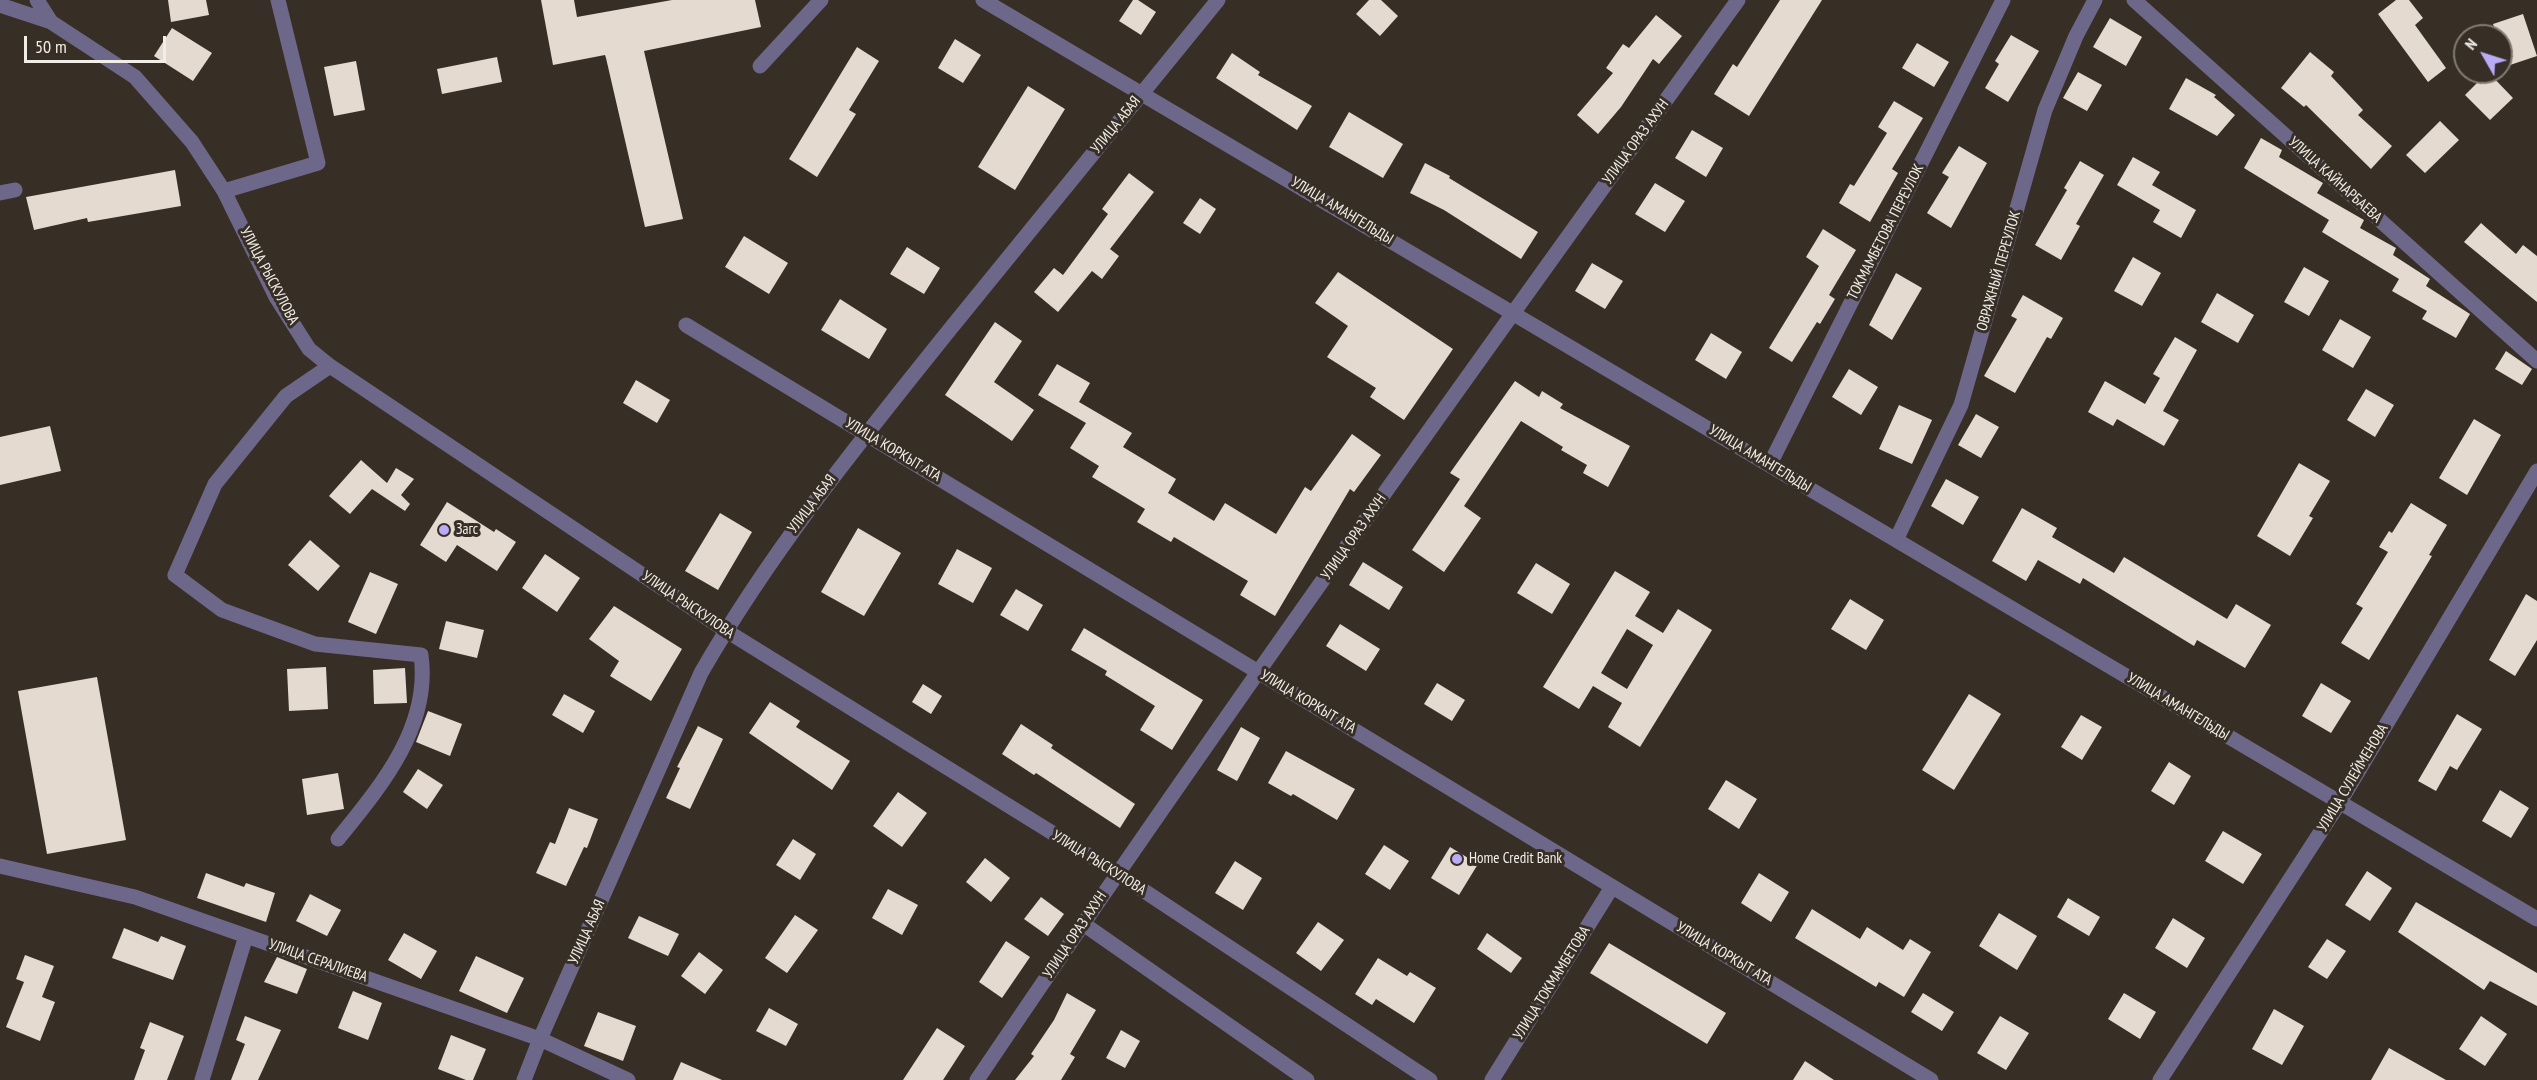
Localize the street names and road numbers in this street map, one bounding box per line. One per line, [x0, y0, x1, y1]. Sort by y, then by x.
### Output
street label: УЛИЦА АБАЯ [1087, 93, 1145, 157]
street label: УЛИЦА ОРАЗ АХУН [1599, 96, 1673, 188]
street label: УЛИЦА КАЙНАРБАЕВА [2284, 133, 2386, 227]
street label: ТОКМАМБЕТОВА ПЕРЕУЛОК [1844, 161, 1928, 303]
street label: УЛИЦА АМАНГЕЛЬДЫ [1288, 173, 1396, 249]
street label: ОВРАЖНЫЙ ПЕРЕУЛОК [1973, 209, 2025, 333]
street label: УЛИЦА РЫСКУЛОВА [236, 224, 302, 328]
street label: УЛИЦА КОРКЫТ АТА [842, 414, 944, 486]
street label: УЛИЦА АМАНГЕЛЬДЫ [1706, 421, 1814, 497]
street label: УЛИЦА АБАЯ [784, 471, 840, 537]
street label: УЛИЦА ОРАЗ АХУН [1318, 491, 1390, 583]
street label: УЛИЦА РЫСКУЛОВА [638, 567, 738, 643]
street label: УЛИЦА КОРКЫТ АТА [1257, 666, 1359, 738]
street label: УЛИЦА АМАНГЕЛЬДЫ [2124, 669, 2232, 745]
street label: УЛИЦА СУЛЕЙМЕНОВА [2314, 721, 2392, 835]
street label: УЛИЦА РЫСКУЛОВА [1049, 827, 1149, 899]
street label: УЛИЦА ОРАЗ АХУН [1039, 888, 1111, 982]
street label: УЛИЦА АБАЯ [565, 897, 609, 967]
street label: УЛИЦА КОРКЫТ АТА [1673, 918, 1775, 990]
street label: УЛИЦА ТОКМАМБЕТОВА [1510, 923, 1594, 1043]
street label: УЛИЦА СЕРАЛИЕВА [266, 936, 370, 986]

